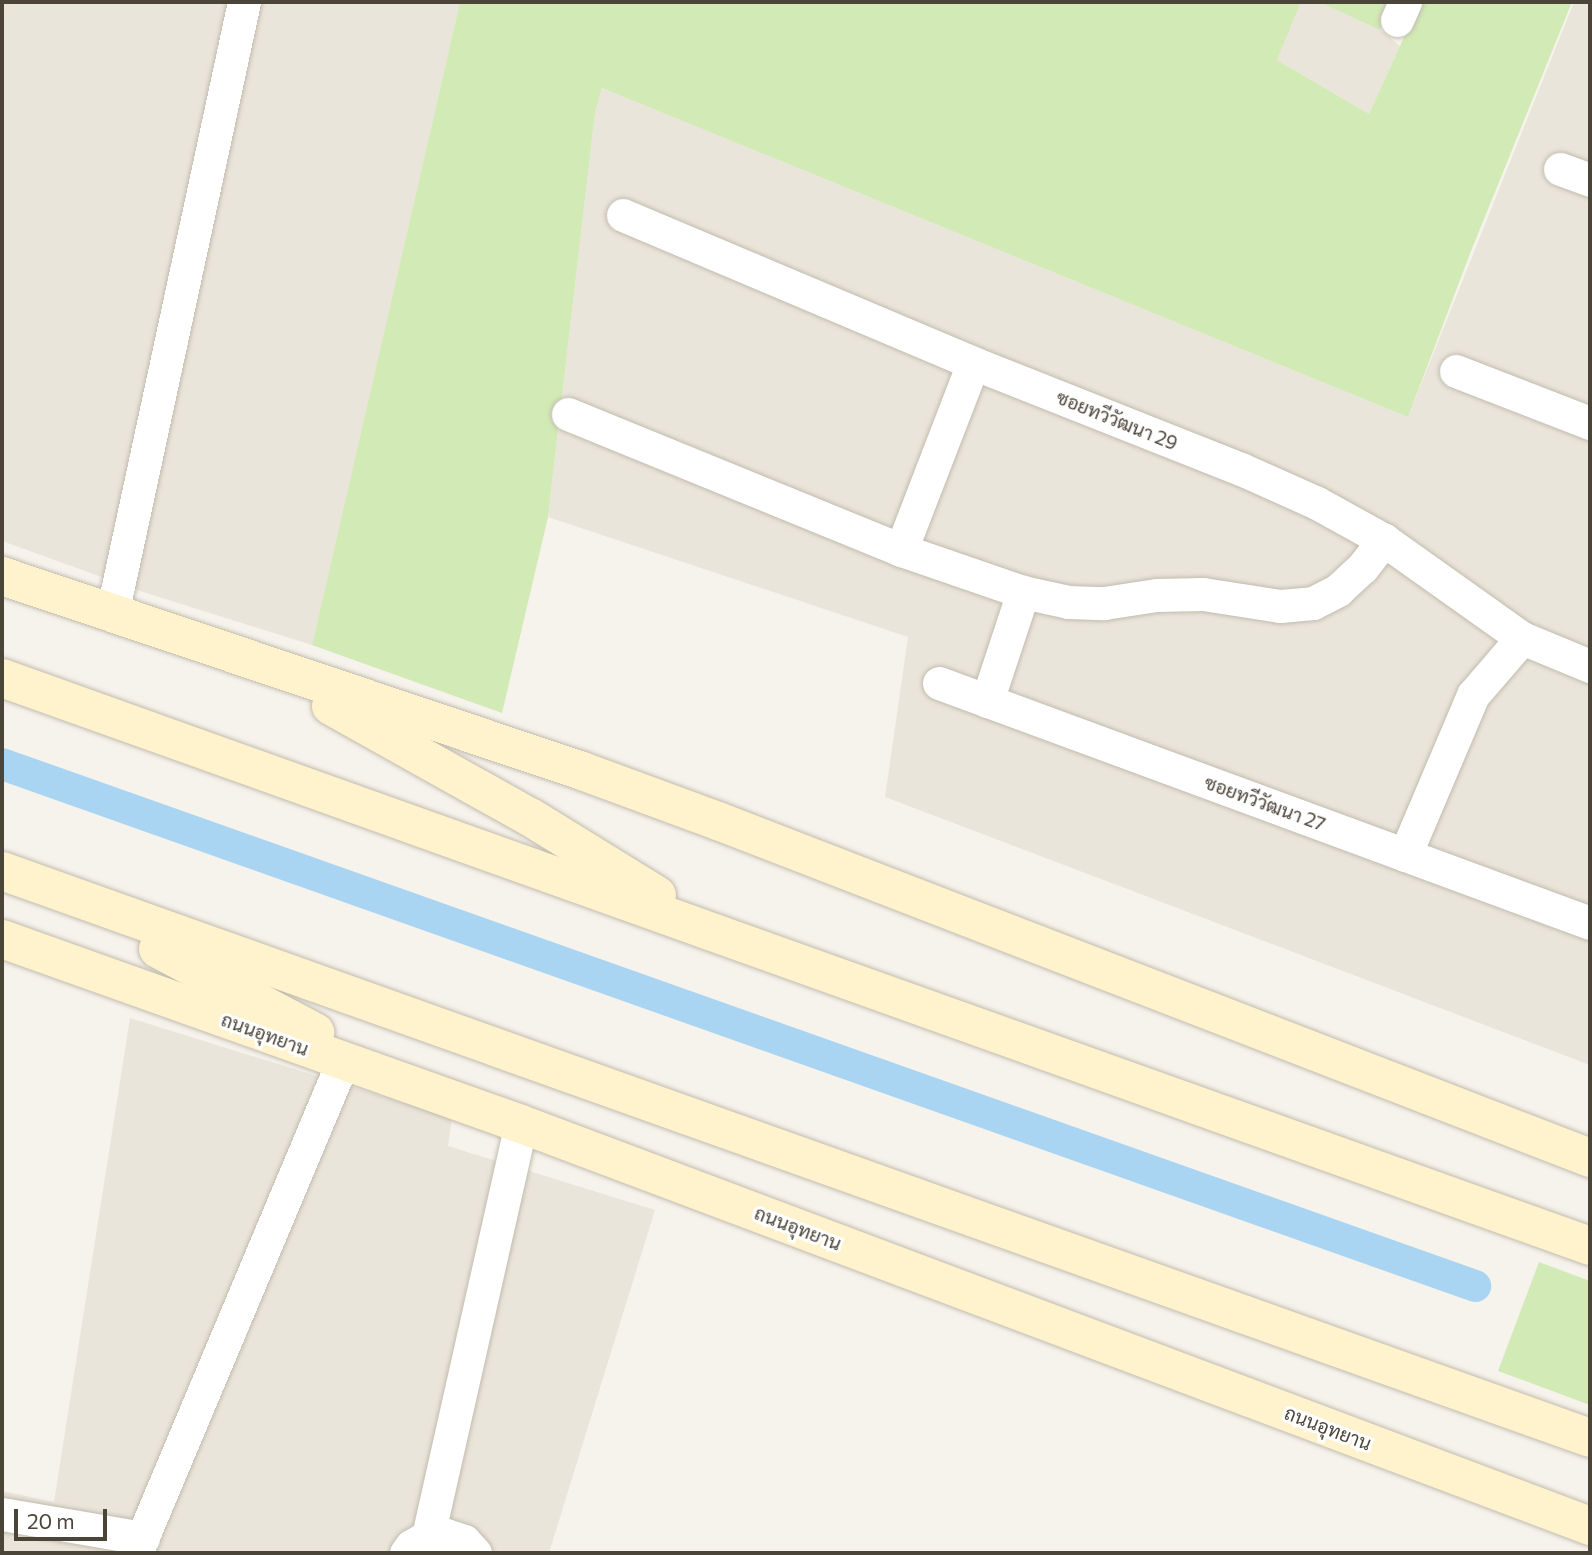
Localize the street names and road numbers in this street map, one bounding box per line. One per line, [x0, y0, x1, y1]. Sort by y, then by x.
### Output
street label: ซอยทวีวัฒนา 29 [1053, 385, 1181, 455]
street label: ซอยทวีวัฒนา 27 [1201, 771, 1329, 835]
street label: ถนนอุทยาน [218, 1008, 312, 1060]
street label: ถนนอุทยาน [751, 1201, 845, 1255]
street label: ถนนอุทยาน [1281, 1401, 1375, 1455]

